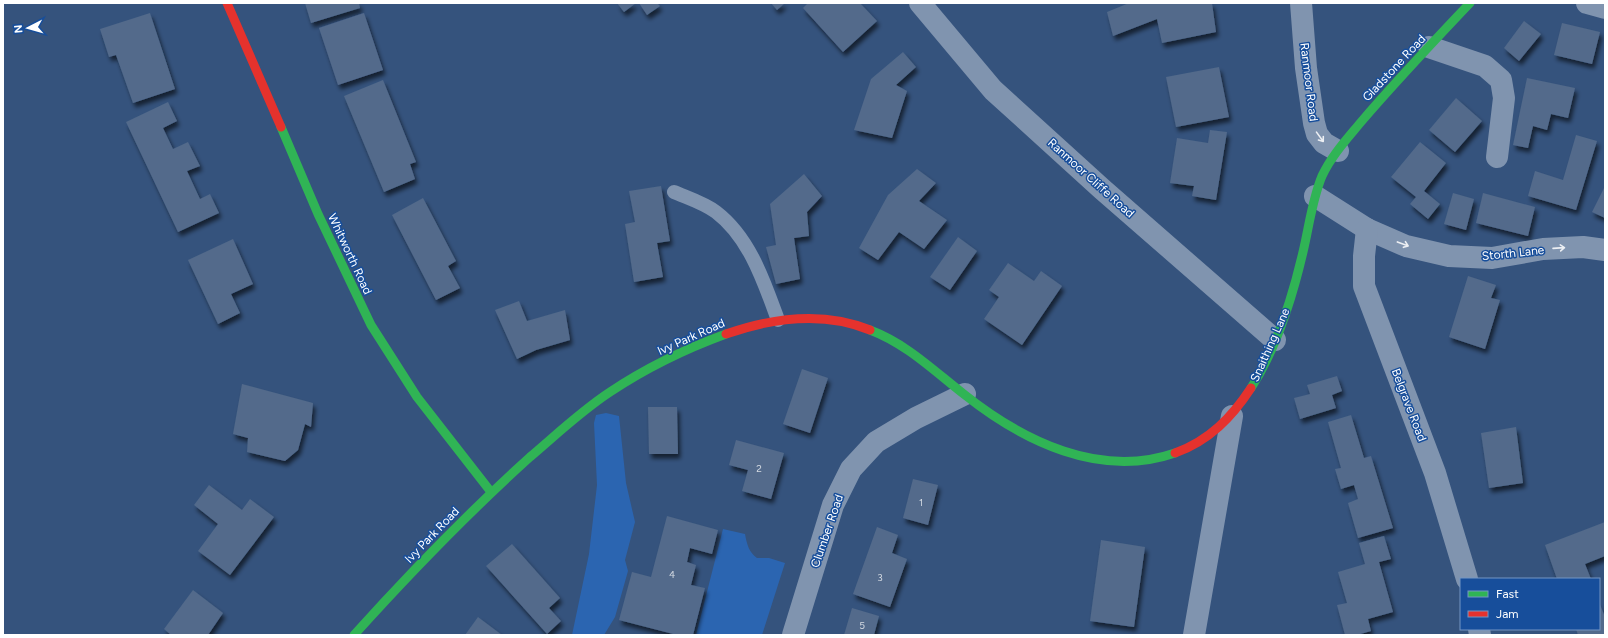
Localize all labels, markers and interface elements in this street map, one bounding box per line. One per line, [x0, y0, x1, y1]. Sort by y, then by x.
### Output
north arrow [8, 8, 48, 48]
text: N [12, 24, 25, 34]
street label: Gladstone Road [1360, 32, 1428, 104]
street label: Ranmoor Road [1297, 42, 1321, 122]
one-way arrow [1316, 132, 1324, 143]
street label: Ranmoor Cliffe Road [1045, 135, 1137, 221]
street label: Whitworth Road [325, 211, 375, 297]
one-way arrow [1397, 241, 1409, 249]
street label: Storth Lane [1481, 243, 1545, 263]
one-way arrow [1552, 245, 1565, 252]
street label: Snaithing Lane [1247, 306, 1293, 384]
street label: Ivy Park Road [655, 316, 727, 358]
street label: Belgrave Road [1389, 367, 1429, 443]
house number: 2 [756, 462, 762, 475]
street label: Clumber Road [808, 493, 846, 569]
house number: 1 [919, 496, 923, 509]
street label: Ivy Park Road [402, 504, 462, 566]
house number: 4 [669, 568, 675, 581]
house number: 3 [877, 571, 883, 584]
legend [1460, 578, 1600, 630]
text: Fast [1496, 587, 1519, 601]
text: Jam [1496, 607, 1519, 621]
house number: 5 [859, 619, 865, 632]

